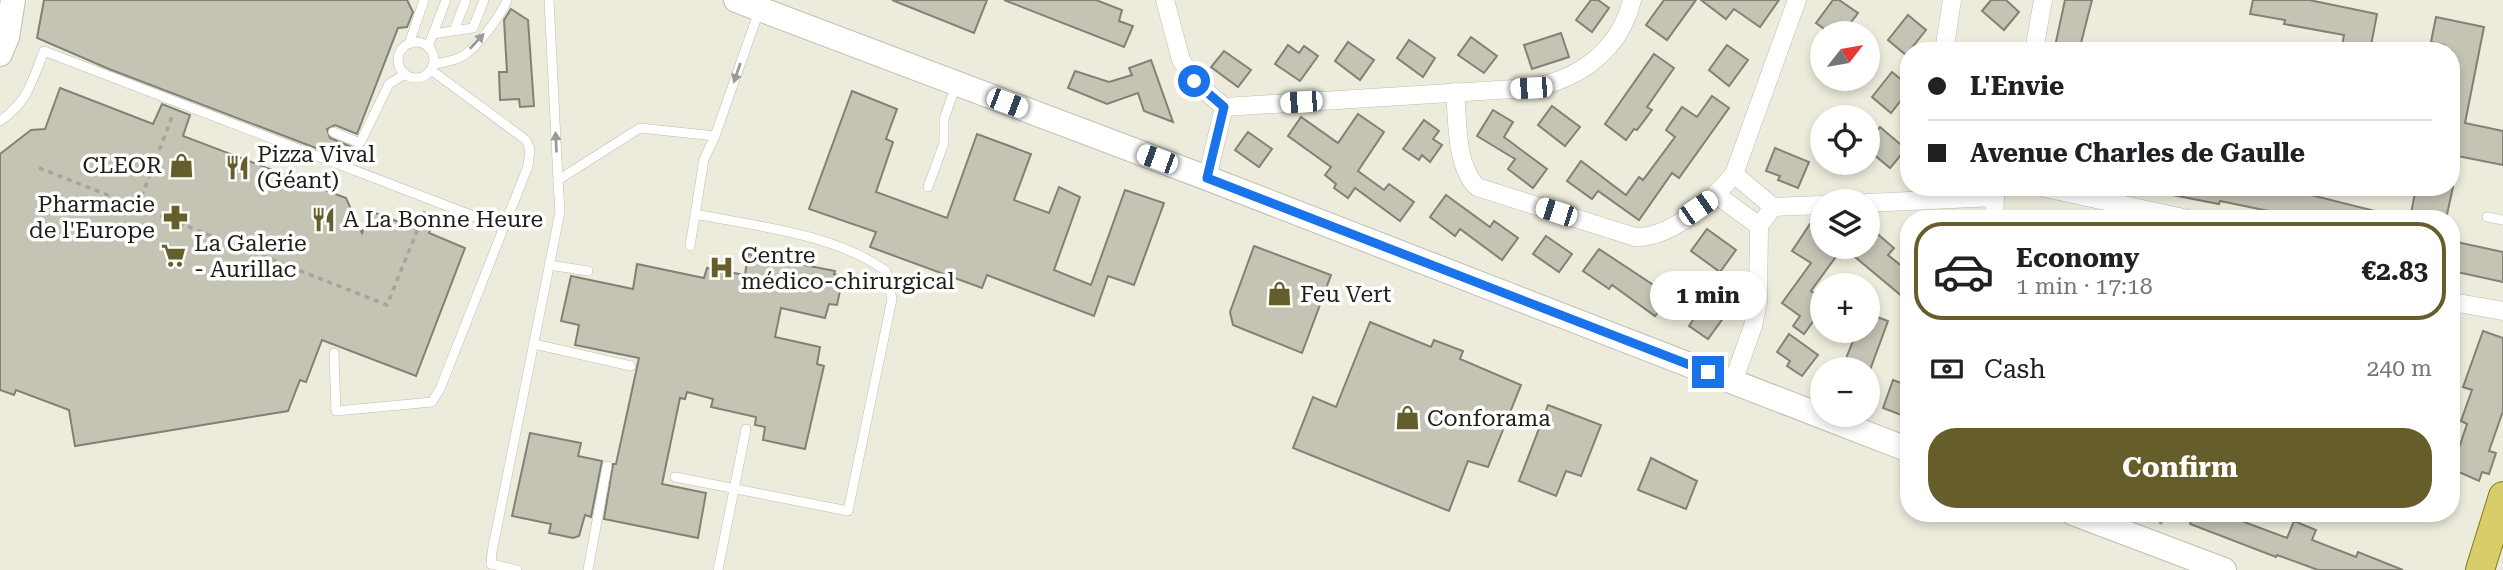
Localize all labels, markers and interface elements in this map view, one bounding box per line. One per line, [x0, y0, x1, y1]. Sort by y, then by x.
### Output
north arrow [1810, 21, 1880, 91]
map controls [1810, 21, 1880, 427]
one-way arrow [469, 33, 485, 50]
one-way arrow [731, 63, 742, 84]
route start [1178, 65, 1210, 97]
text: L'Envie [1970, 71, 2064, 101]
car [1510, 76, 1553, 100]
car [984, 86, 1031, 120]
car [1280, 90, 1323, 114]
button: locate [1810, 105, 1880, 175]
one-way arrow [550, 131, 561, 153]
text: Avenue Charles de Gaulle [1970, 138, 2305, 168]
place label: Pizza Vival (Géant) [257, 141, 375, 194]
car [1134, 142, 1181, 176]
shop icon: CLEOR [168, 151, 196, 179]
place label: CLEOR [83, 152, 162, 179]
restaurant icon: Pizza Vival (Géant) [223, 153, 251, 181]
car [1675, 187, 1722, 229]
button: layers [1810, 189, 1880, 259]
place label: Pharmacie de l'Europe [29, 191, 155, 244]
car [1533, 196, 1580, 228]
pharmacy icon: Pharmacie de l'Europe [161, 203, 189, 231]
restaurant icon: A La Bonne Heure [309, 205, 337, 233]
place label: A La Bonne Heure [343, 206, 543, 233]
place label: La Galerie - Aurillac [194, 230, 307, 283]
icon: car [1932, 240, 1995, 303]
supermarket icon: La Galerie - Aurillac [160, 242, 188, 270]
place label: Centre médico-chirurgical [741, 242, 955, 295]
text: Economy [2016, 243, 2139, 273]
hospital icon: Centre médico-chirurgical [707, 254, 735, 282]
text: €2.83 [2362, 256, 2428, 286]
callout: 1 min [1650, 270, 1766, 320]
button: + [1810, 273, 1880, 343]
text: 1 min · 17:18 [2016, 273, 2153, 300]
shop icon: Feu Vert [1266, 280, 1294, 308]
place label: Feu Vert [1300, 281, 1392, 308]
text: 1 min [1676, 282, 1740, 309]
icon: cash [1928, 350, 1966, 388]
text: Cash [1984, 354, 2046, 384]
text: 240 m [2367, 355, 2432, 382]
route end [1692, 356, 1724, 388]
button: − [1810, 357, 1880, 427]
shop icon: Conforama [1393, 404, 1421, 432]
place label: Conforama [1427, 405, 1551, 432]
button: Confirm [1928, 428, 2432, 508]

